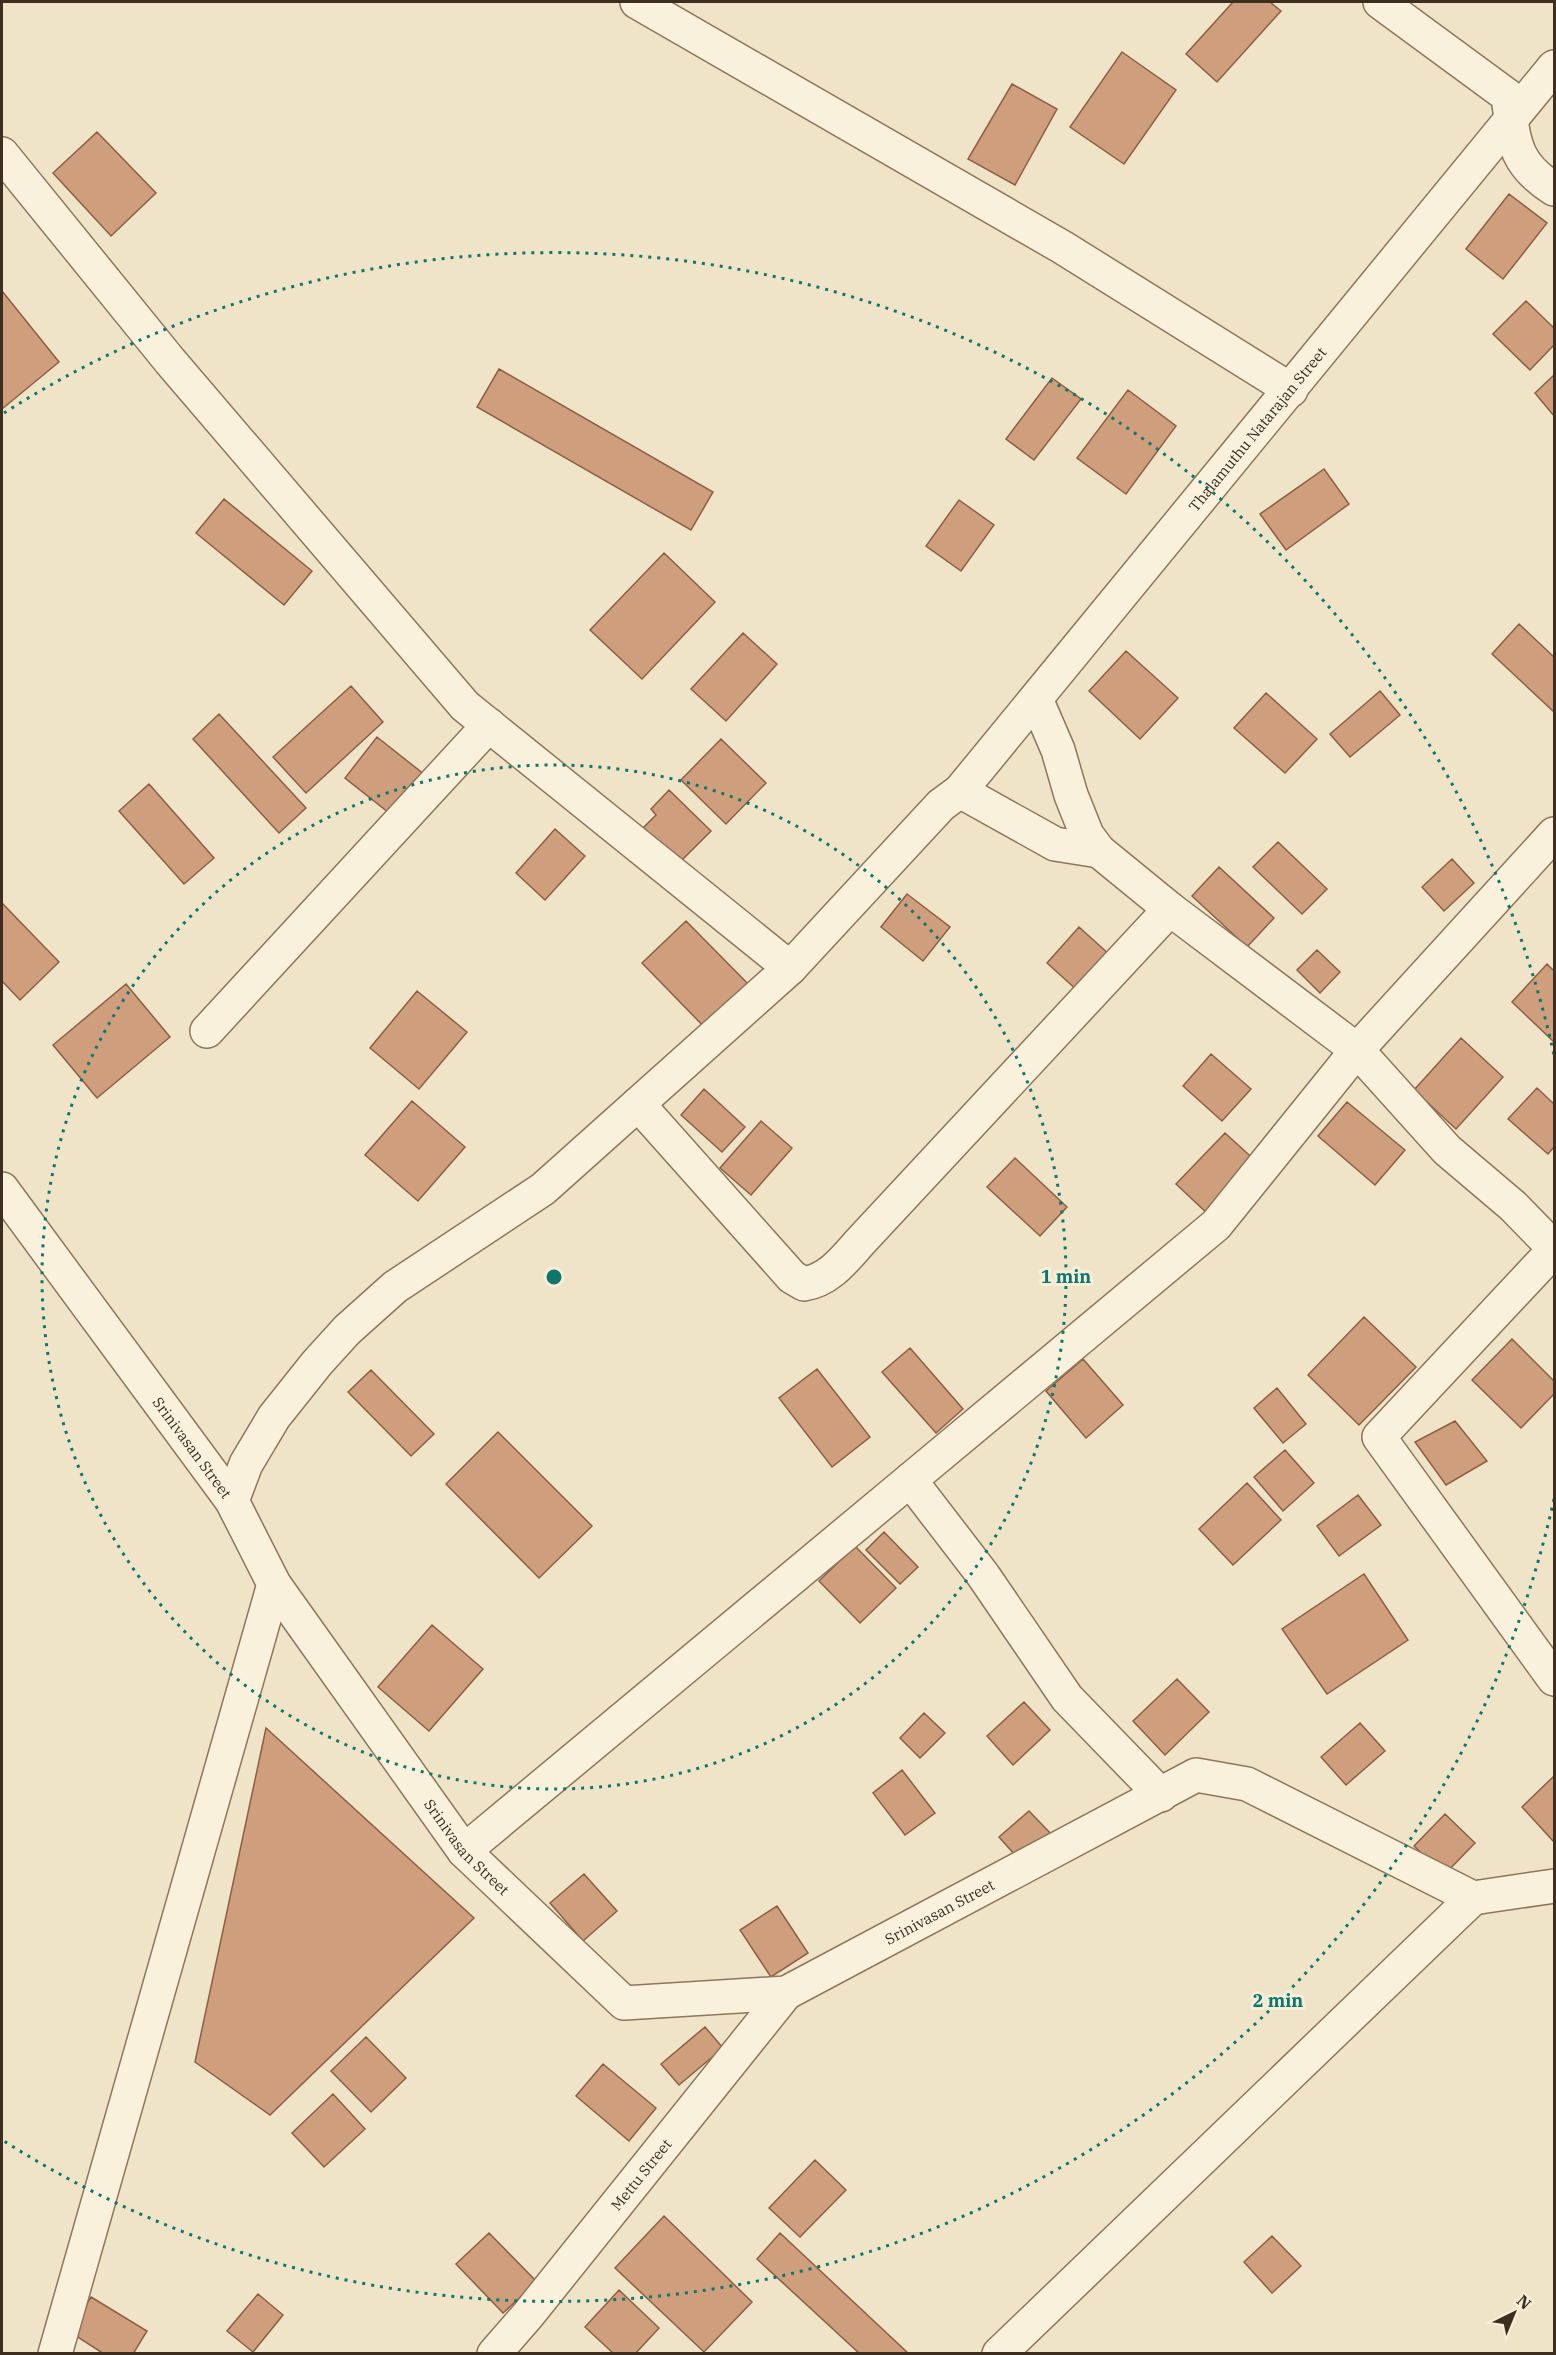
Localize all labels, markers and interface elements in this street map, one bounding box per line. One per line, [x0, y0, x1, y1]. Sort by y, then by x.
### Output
street label: Thalamuthu Natarajan Street [1184, 343, 1330, 515]
text: 1 min [1041, 1265, 1091, 1288]
centre of rings [544, 1267, 564, 1287]
street label: Srinivasan Street [149, 1393, 236, 1502]
street label: Srinivasan Street [420, 1795, 514, 1899]
street label: Srinivasan Street [881, 1875, 997, 1948]
text: 2 min [1253, 1989, 1303, 2012]
street label: Mettu Street [606, 2135, 675, 2214]
north arrow [1484, 2283, 1544, 2343]
text: N [1513, 2290, 1536, 2314]

